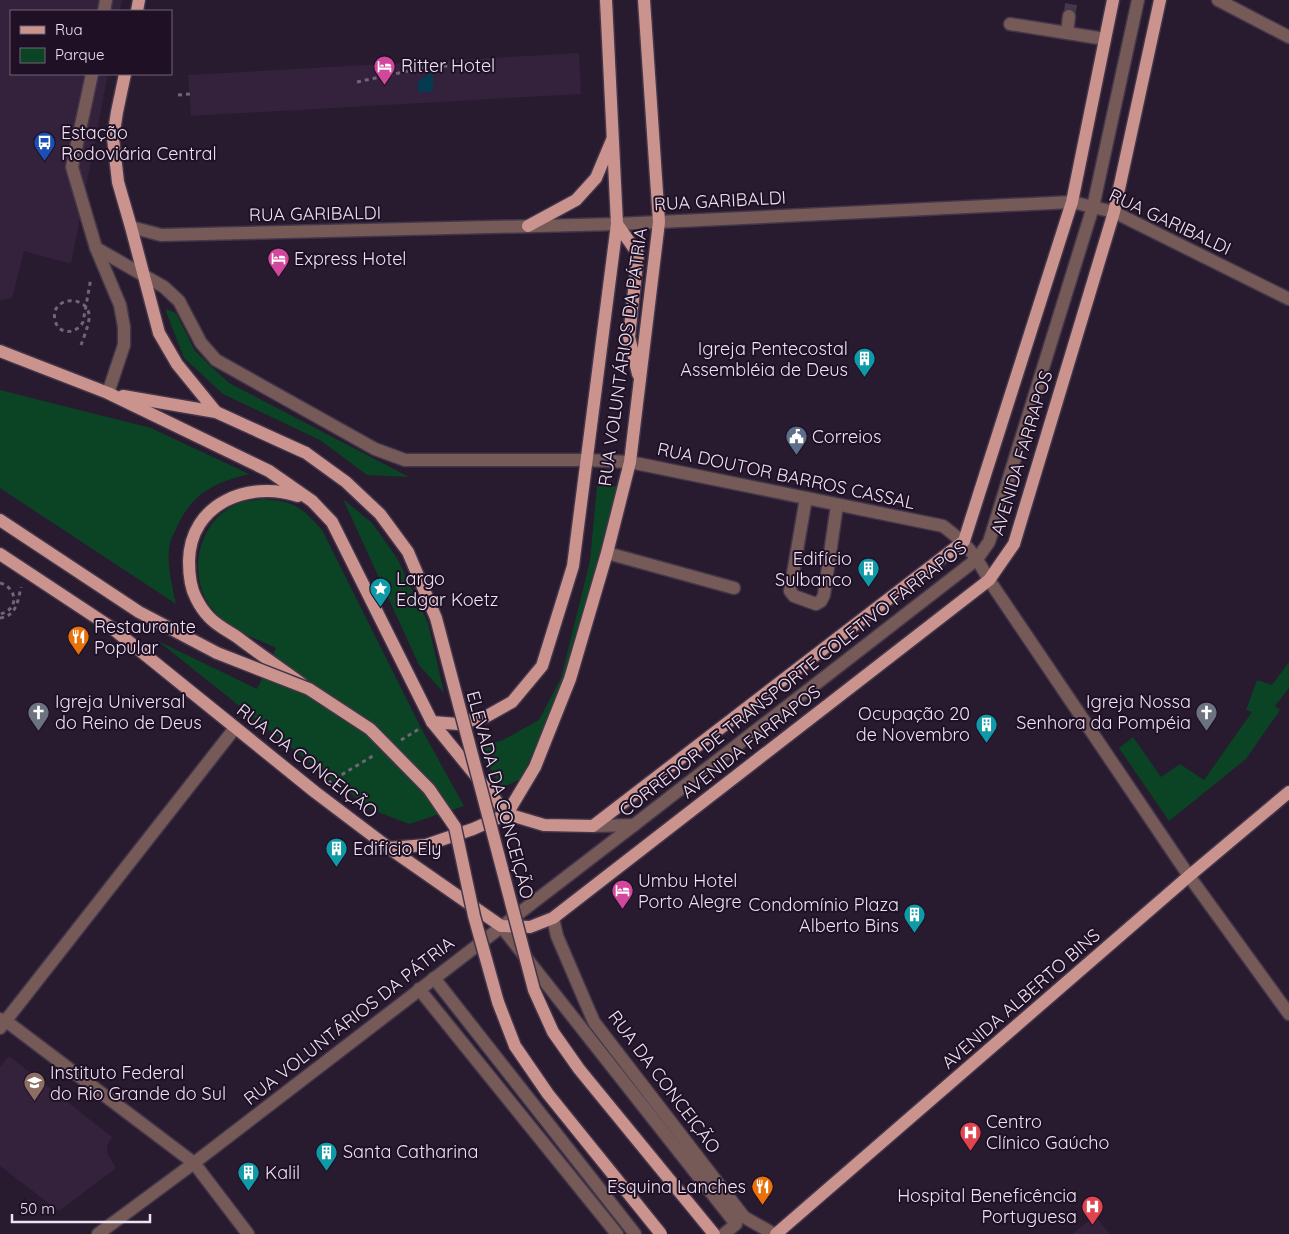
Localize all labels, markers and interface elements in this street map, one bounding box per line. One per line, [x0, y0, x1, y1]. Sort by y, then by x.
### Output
legend [10, 10, 172, 75]
text: Rua [55, 20, 83, 39]
text: Parque [55, 45, 105, 64]
hotel icon: Ritter Hotel [373, 54, 397, 85]
place label: Ritter Hotel [401, 54, 495, 77]
place label: Estação Rodoviária Central [61, 121, 217, 165]
bus stop icon: Estação Rodoviária Central [33, 131, 57, 162]
street label: RUA GARIBALDI [1105, 183, 1235, 260]
street label: RUA GARIBALDI [653, 186, 787, 215]
street label: RUA GARIBALDI [249, 201, 381, 226]
street label: RUA VOLUNTÁRIOS DA PÁTRIA [593, 226, 652, 488]
hotel icon: Express Hotel [266, 247, 290, 278]
place label: Express Hotel [294, 247, 407, 270]
place label: Igreja Pentecostal Assembléia de Deus [680, 337, 848, 381]
building icon: Igreja Pentecostal Assembléia de Deus [852, 347, 876, 378]
street label: AVENIDA FARRAPOS [986, 368, 1057, 538]
public building icon: Correios [784, 425, 808, 456]
place label: Correios [812, 425, 881, 448]
street label: RUA DOUTOR BARROS CASSAL [655, 437, 918, 514]
street label: CORREDOR DE TRANSPORTE COLETIVO FARRAPOS [614, 536, 971, 821]
place label: Edifício Sulbanco [775, 547, 852, 591]
building icon: Edifício Sulbanco [856, 557, 880, 588]
place label: Largo Edgar Koetz [396, 567, 498, 611]
place icon: Largo Edgar Koetz [368, 577, 392, 608]
place label: Restaurante Popular [94, 615, 196, 659]
restaurant icon: Restaurante Popular [66, 625, 90, 656]
street label: AVENIDA FARRAPOS [676, 680, 825, 803]
street label: ELEVADA DA CONCEIÇÃO [462, 688, 539, 901]
place label: Igreja Universal do Reino de Deus [55, 690, 202, 734]
place label: Igreja Nossa Senhora da Pompéia [1016, 690, 1191, 734]
street label: RUA DA CONCEIÇÃO [232, 698, 383, 823]
church icon: Igreja Universal do Reino de Deus [27, 700, 51, 731]
church icon: Igreja Nossa Senhora da Pompéia [1195, 700, 1219, 731]
place label: Ocupação 20 de Novembro [856, 702, 970, 746]
building icon: Ocupação 20 de Novembro [974, 712, 998, 743]
building icon: Edifício Ely [325, 837, 349, 868]
place label: Edifício Ely [353, 837, 442, 860]
place label: Umbu Hotel Porto Alegre [638, 869, 742, 913]
hotel icon: Umbu Hotel Porto Alegre [610, 879, 634, 910]
place label: Condomínio Plaza Alberto Bins [749, 893, 899, 937]
building icon: Condomínio Plaza Alberto Bins [903, 903, 927, 934]
street label: AVENIDA ALBERTO BINS [937, 923, 1105, 1074]
street label: RUA VOLUNTÁRIOS DA PÁTRIA [239, 931, 459, 1110]
street label: RUA DA CONCEIÇÃO [603, 1006, 726, 1158]
place label: Instituto Federal do Rio Grande do Sul [50, 1061, 226, 1105]
school or university icon: Instituto Federal do Rio Grande do Sul [22, 1071, 46, 1102]
place label: Centro Clínico Gaúcho [986, 1110, 1109, 1154]
hospital icon: Centro Clínico Gaúcho [958, 1120, 982, 1151]
building icon: Santa Catharina [315, 1140, 339, 1171]
place label: Santa Catharina [343, 1140, 478, 1163]
building icon: Kalil [237, 1161, 261, 1192]
place label: Kalil [265, 1161, 300, 1184]
place label: Esquina Lanches [607, 1175, 746, 1198]
restaurant icon: Esquina Lanches [750, 1175, 774, 1206]
place label: Hospital Beneficência Portuguesa [897, 1184, 1077, 1228]
scale bar [12, 1192, 150, 1224]
hospital icon: Hospital Beneficência Portuguesa [1081, 1194, 1105, 1225]
text: 50 m [20, 1199, 55, 1218]

